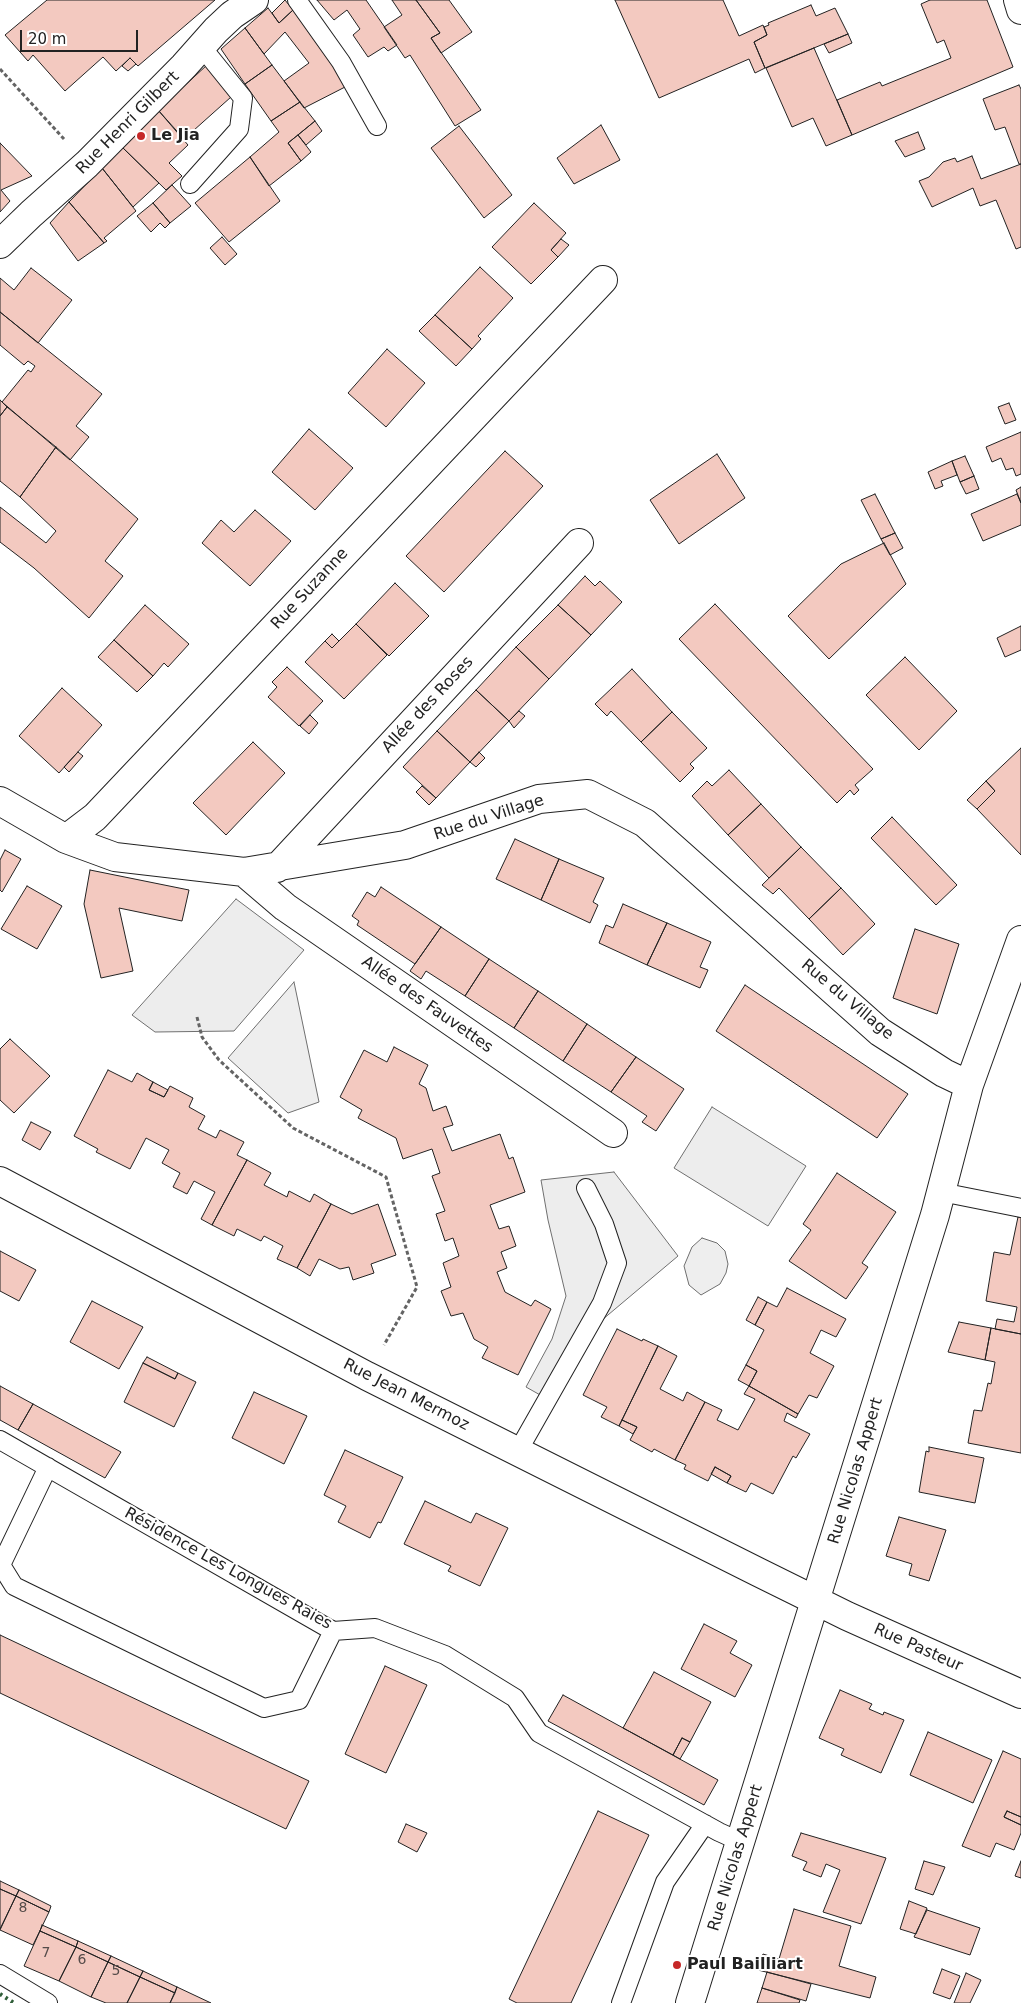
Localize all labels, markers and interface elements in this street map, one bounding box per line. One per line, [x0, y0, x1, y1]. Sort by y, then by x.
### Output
scale bar [22, 20, 140, 52]
text: 20 m [28, 30, 66, 48]
street label: Rue Henri Gilbert [73, 68, 183, 178]
place label: Le Jia [151, 126, 200, 146]
marker: Le Jia [135, 130, 147, 142]
street label: Rue Suzanne [267, 544, 353, 634]
street label: Allée des Roses [378, 653, 478, 757]
street label: Rue du Village [432, 791, 546, 845]
street label: Allée des Fauvettes [358, 952, 496, 1058]
street label: Rue du Village [797, 956, 897, 1044]
street label: Rue Jean Mermoz [340, 1355, 472, 1435]
street label: Rue Nicolas Appert [825, 1395, 887, 1547]
street label: Résidence Les Longues Raies [121, 1504, 335, 1634]
street label: Rue Pasteur [871, 1620, 965, 1676]
street label: Rue Nicolas Appert [705, 1782, 767, 1934]
house number: 8 [19, 1900, 27, 1916]
house number: 7 [42, 1945, 50, 1961]
house number: 6 [78, 1952, 86, 1968]
place label: Paul Bailliart [687, 1955, 803, 1975]
marker: Paul Bailliart [671, 1959, 683, 1971]
house number: 5 [112, 1963, 120, 1979]

